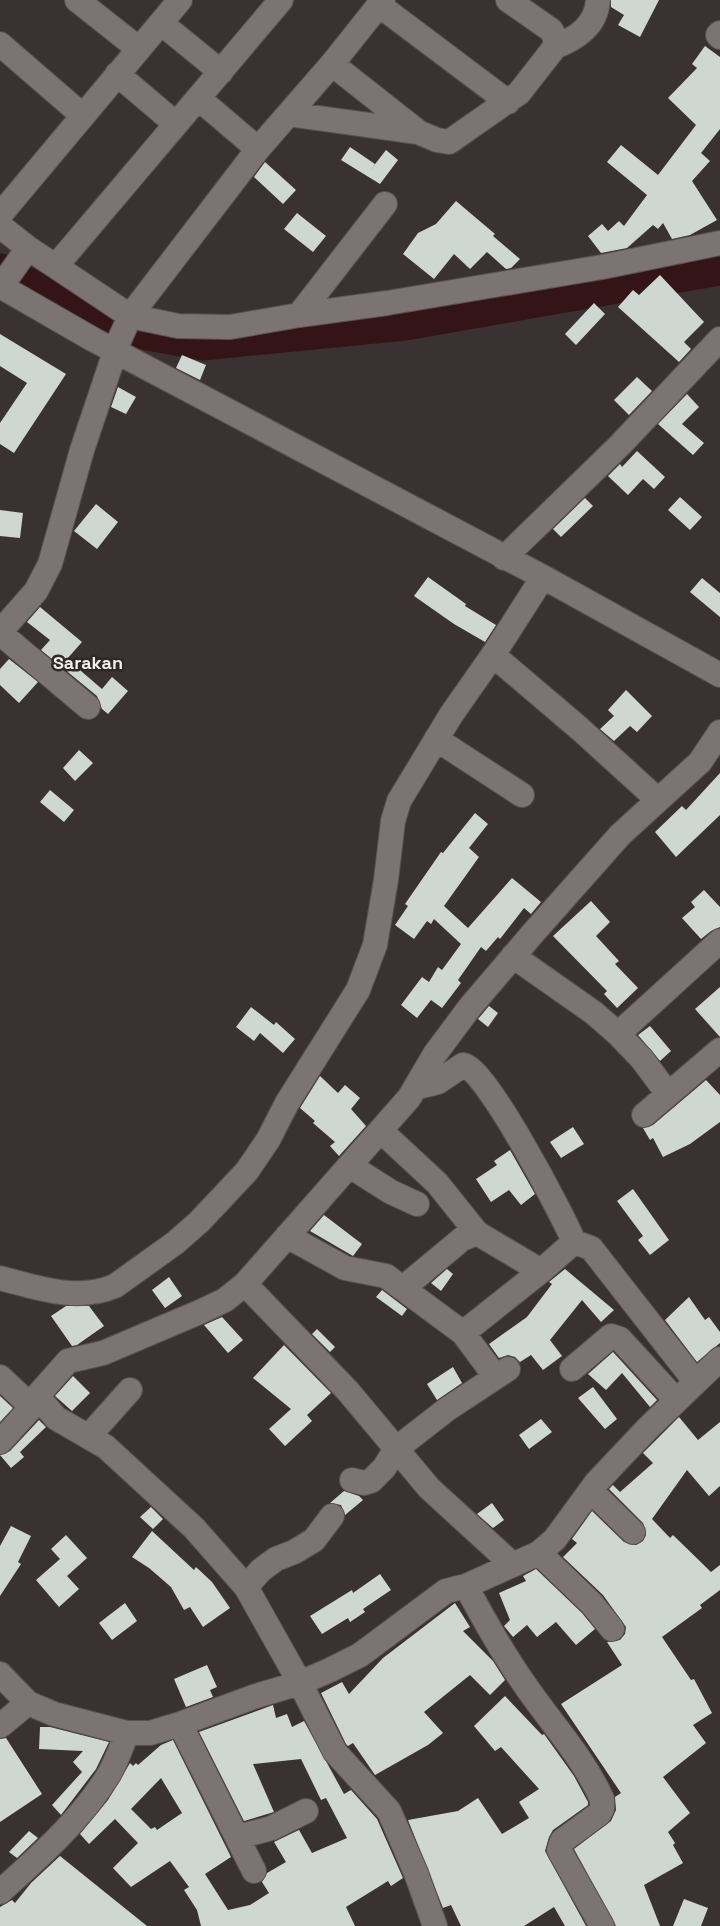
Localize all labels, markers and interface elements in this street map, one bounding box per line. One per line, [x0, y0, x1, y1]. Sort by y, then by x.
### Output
district label: Sarakan [53, 651, 123, 674]

